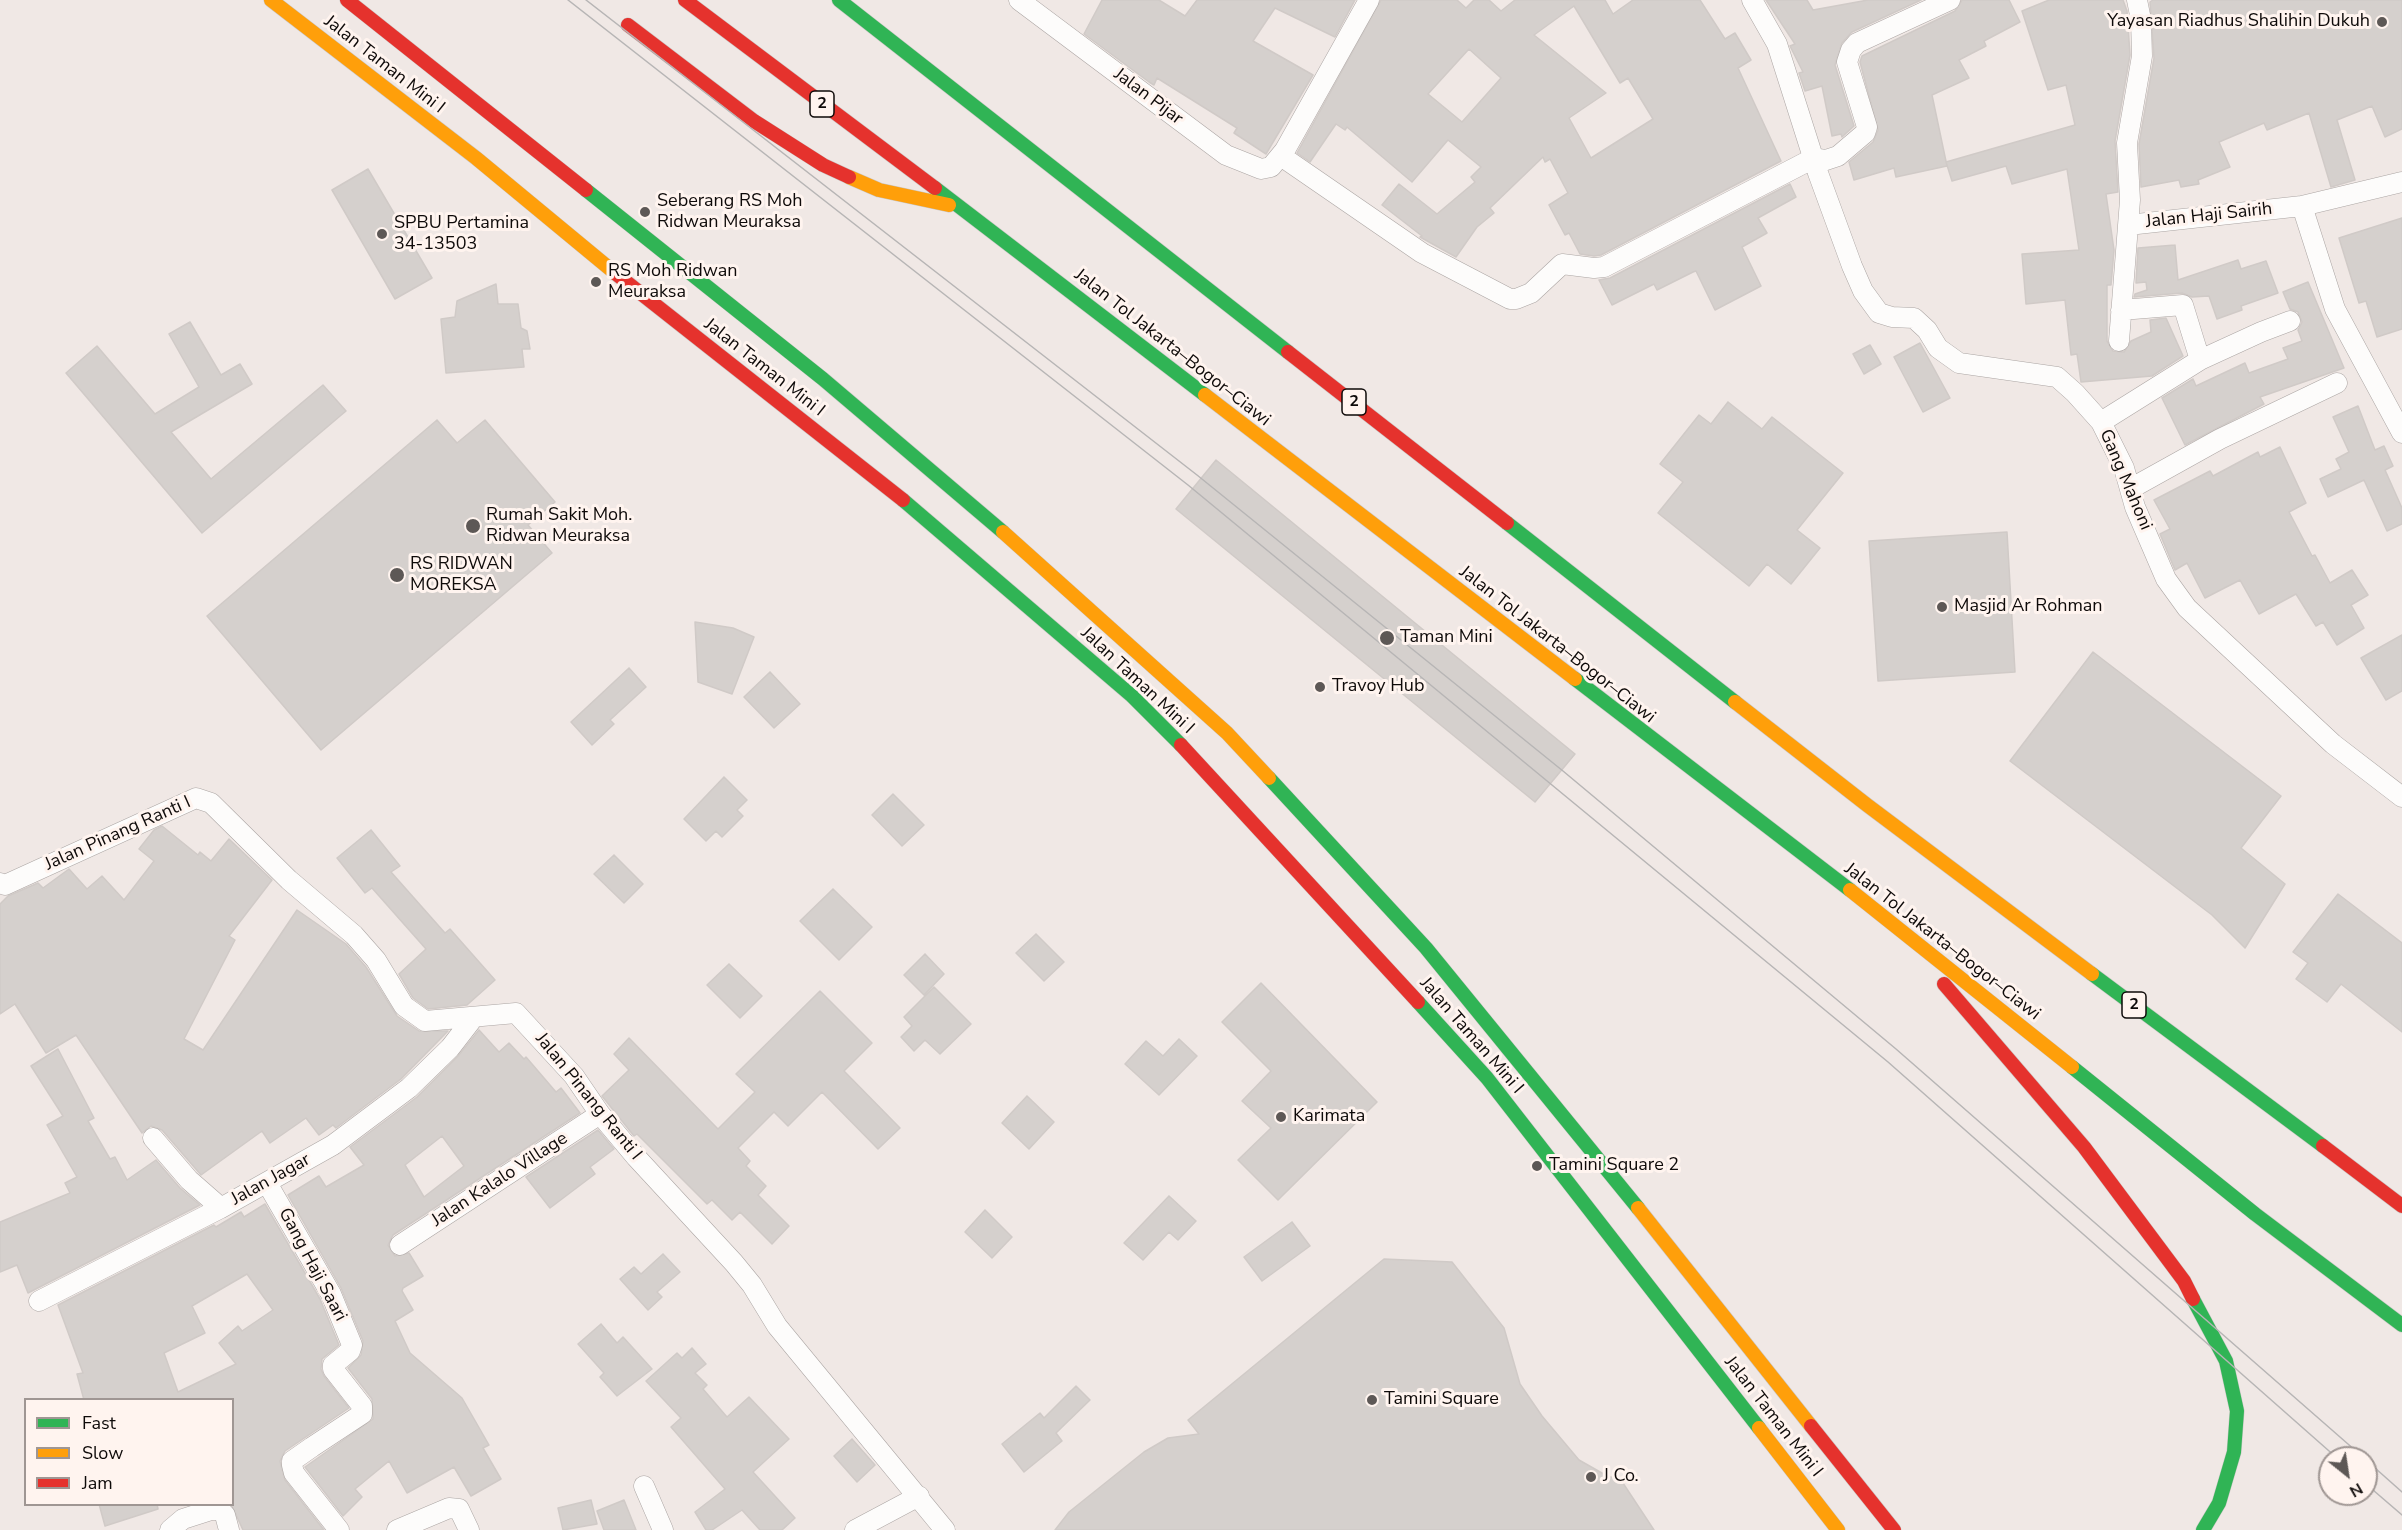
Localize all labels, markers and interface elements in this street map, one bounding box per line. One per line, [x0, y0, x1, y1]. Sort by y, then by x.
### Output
street label: Jalan Taman Mini I [319, 11, 449, 119]
place label: Yayasan Riadhus Shalihin Dukuh [2107, 11, 2370, 33]
marker: Yayasan Riadhus Shalihin Dukuh [2375, 15, 2389, 29]
street label: Jalan Pijar [1109, 64, 1187, 130]
road number: 2 [810, 91, 834, 117]
place label: Seberang RS Moh Ridwan Meuraksa [657, 191, 802, 234]
street label: Jalan Haji Sairih [2145, 199, 2273, 233]
marker: Seberang RS Moh Ridwan Meuraksa [638, 205, 652, 219]
place label: SPBU Pertamina 34-13503 [394, 213, 529, 256]
marker: SPBU Pertamina 34-13503 [375, 227, 389, 241]
place label: RS Moh Ridwan Meuraksa [608, 261, 737, 304]
street label: Jalan Tol Jakarta–Bogor–Ciawi [1070, 265, 1274, 431]
marker: RS Moh Ridwan Meuraksa [589, 275, 603, 289]
street label: Jalan Taman Mini I [699, 314, 829, 422]
road number: 2 [1342, 389, 1366, 415]
street label: Gang Mahoni [2094, 426, 2156, 534]
place label: Rumah Sakit Moh. Ridwan Meuraksa [486, 505, 632, 548]
marker: Rumah Sakit Moh. Ridwan Meuraksa [464, 517, 482, 535]
place label: RS RIDWAN MOREKSA [410, 554, 513, 596]
street label: Jalan Tol Jakarta–Bogor–Ciawi [1455, 562, 1659, 728]
marker: RS RIDWAN MOREKSA [388, 566, 406, 584]
place label: Masjid Ar Rohman [1954, 596, 2103, 618]
marker: Masjid Ar Rohman [1935, 600, 1949, 614]
street label: Jalan Taman Mini I [1076, 623, 1198, 739]
place label: Taman Mini [1400, 627, 1493, 649]
marker: Taman Mini [1378, 629, 1396, 647]
place label: Travoy Hub [1332, 676, 1424, 698]
marker: Travoy Hub [1313, 680, 1327, 694]
street label: Jalan Pinang Ranti I [42, 792, 194, 876]
street label: Jalan Tol Jakarta–Bogor–Ciawi [1840, 859, 2044, 1025]
street label: Jalan Taman Mini I [1415, 973, 1527, 1099]
road number: 2 [2122, 992, 2146, 1018]
street label: Jalan Pinang Ranti I [530, 1029, 646, 1165]
place label: Karimata [1293, 1106, 1365, 1128]
marker: Karimata [1274, 1110, 1288, 1124]
street label: Jalan Kalalo Village [428, 1128, 572, 1232]
street label: Jalan Jagar [228, 1149, 314, 1211]
place label: Tamini Square 2 [1549, 1155, 1679, 1177]
marker: Tamini Square 2 [1530, 1159, 1544, 1173]
street label: Gang Haji Saari [273, 1205, 351, 1325]
street label: Jalan Taman Mini I [1719, 1352, 1827, 1482]
place label: Tamini Square [1384, 1389, 1499, 1411]
marker: Tamini Square [1365, 1393, 1379, 1407]
legend [24, 1398, 234, 1506]
text: Fast [82, 1411, 116, 1435]
text: Slow [82, 1441, 123, 1465]
north arrow [2318, 1446, 2378, 1506]
place label: J Co. [1603, 1466, 1639, 1488]
marker: J Co. [1584, 1470, 1598, 1484]
text: Jam [82, 1471, 113, 1495]
text: N [2345, 1477, 2367, 1502]

